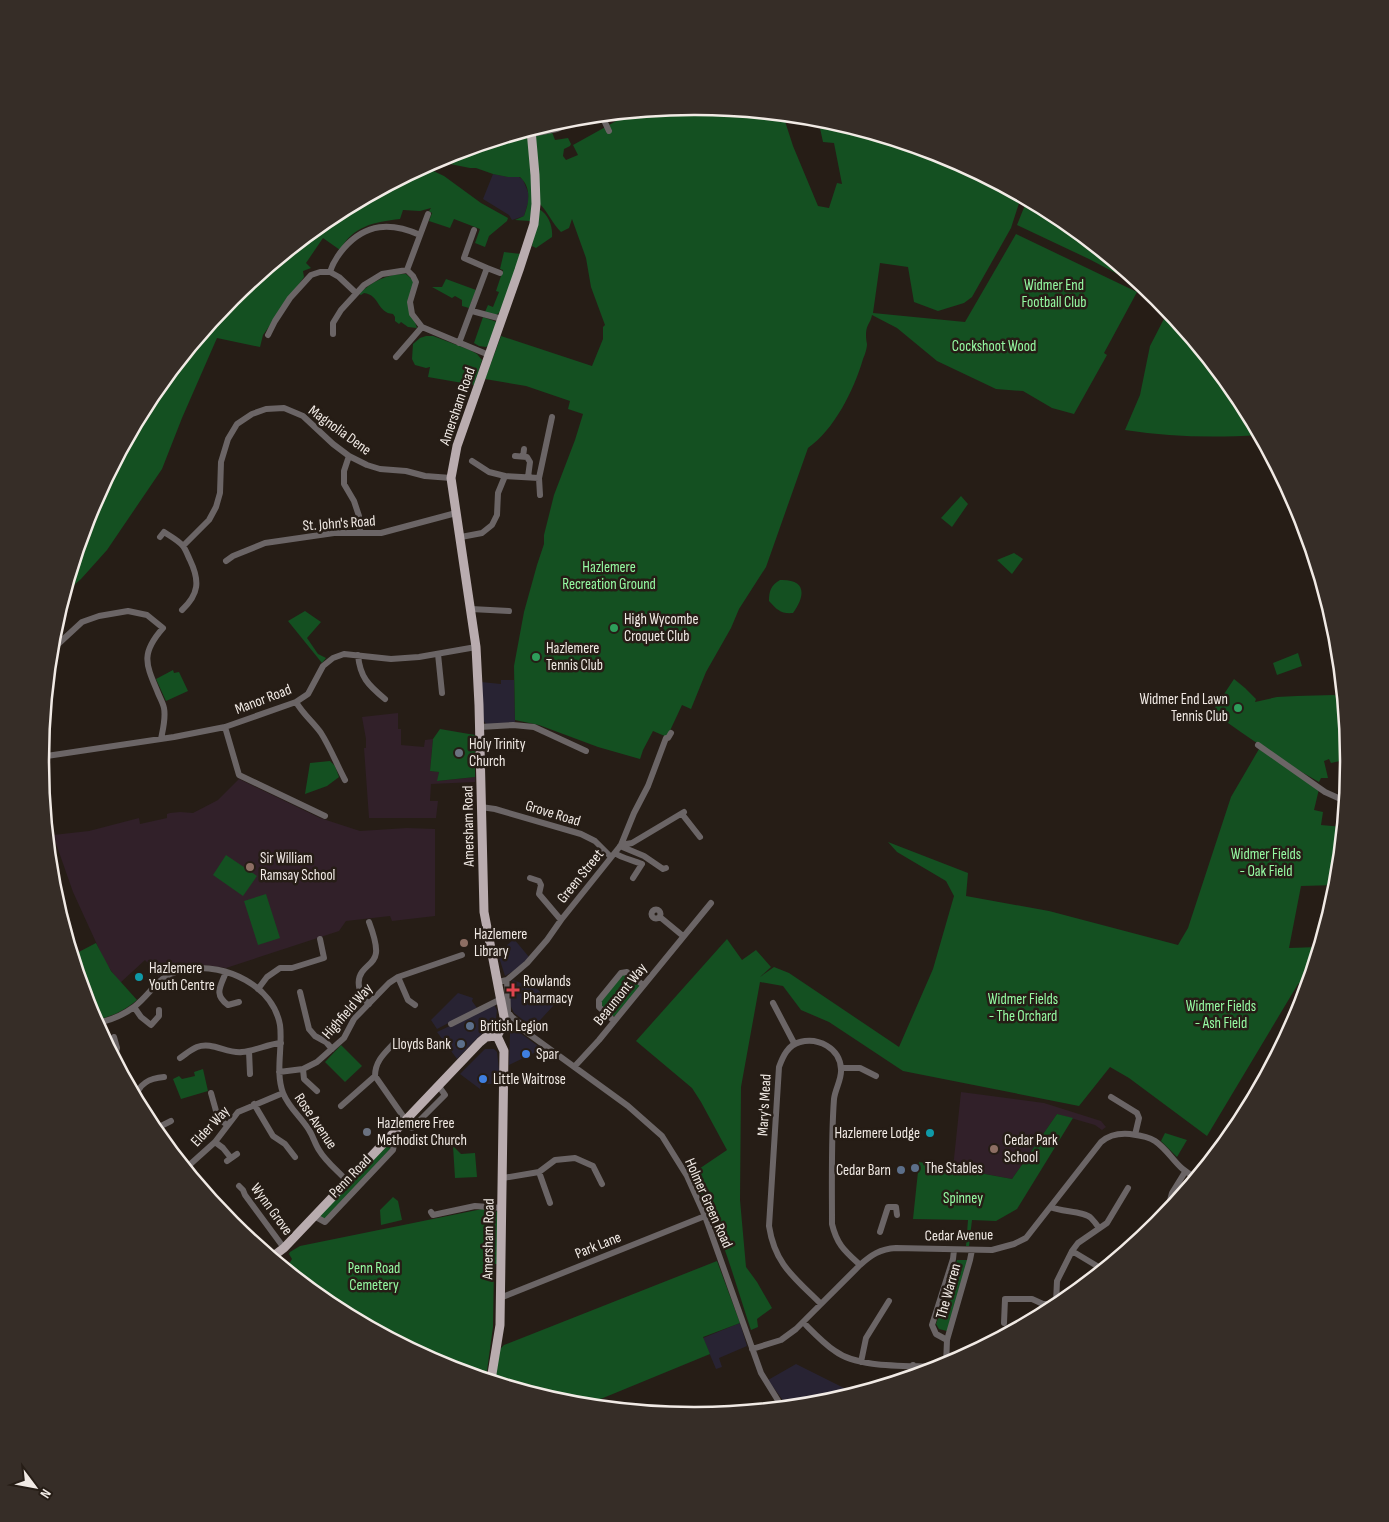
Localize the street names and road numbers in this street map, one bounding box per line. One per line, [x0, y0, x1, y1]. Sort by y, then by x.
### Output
street label: Amersham Road [435, 365, 480, 449]
street label: Magnolia Dene [304, 401, 375, 460]
street label: St. John's Road [302, 511, 376, 536]
street label: Manor Road [232, 680, 294, 719]
street label: Amersham Road [458, 785, 479, 868]
street label: Grove Road [523, 796, 583, 831]
street label: Green Street [553, 845, 608, 907]
street label: Beaumont Way [589, 959, 651, 1029]
street label: Highfield Way [318, 979, 377, 1043]
street label: Mary's Mead [753, 1074, 776, 1136]
street label: Rose Avenue [290, 1090, 341, 1153]
street label: Elder Way [187, 1102, 234, 1151]
street label: Penn Road [325, 1151, 375, 1202]
street label: Holmer Green Road [680, 1155, 737, 1251]
street label: Wynn Grove [246, 1179, 297, 1239]
street label: Amersham Road [478, 1198, 499, 1281]
street label: Cedar Avenue [925, 1225, 993, 1246]
street label: Park Lane [572, 1228, 624, 1263]
street label: The Warren [932, 1261, 965, 1321]

